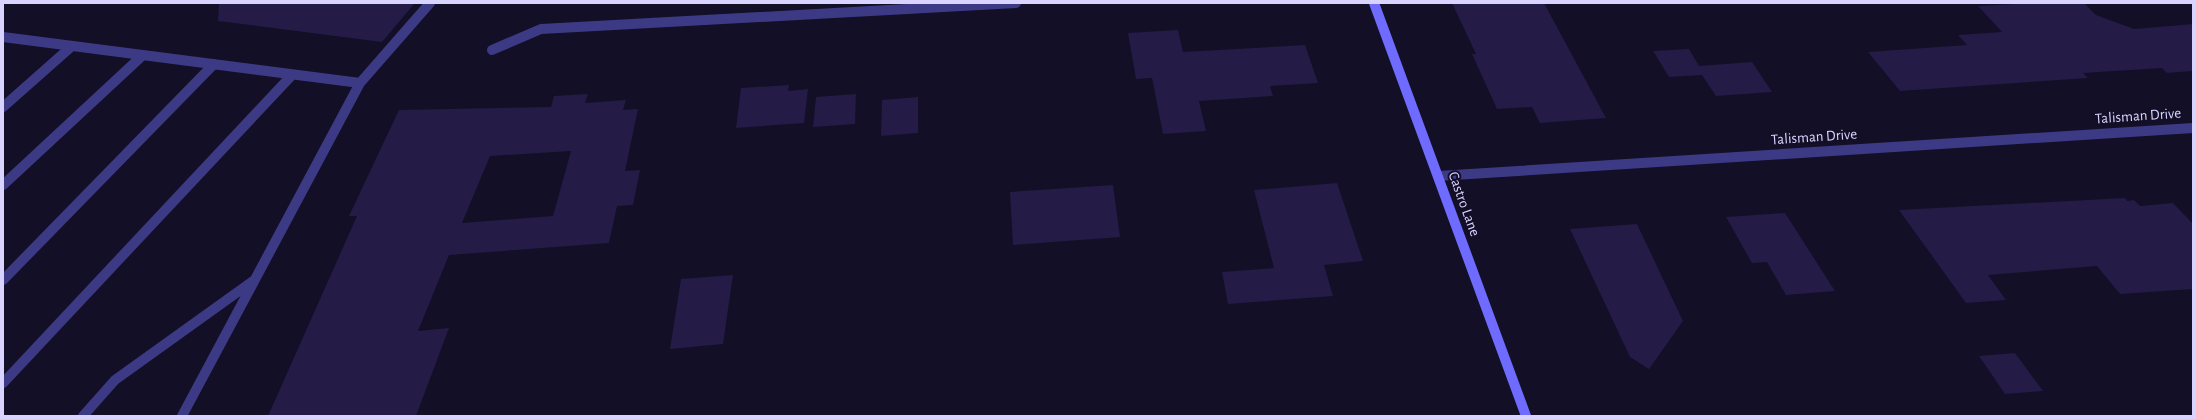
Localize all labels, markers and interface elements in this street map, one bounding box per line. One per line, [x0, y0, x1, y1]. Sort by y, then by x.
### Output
street label: Talisman Drive [2094, 106, 2182, 126]
street label: Talisman Drive [1770, 127, 1858, 147]
street label: Castro Lane [1445, 170, 1483, 238]

